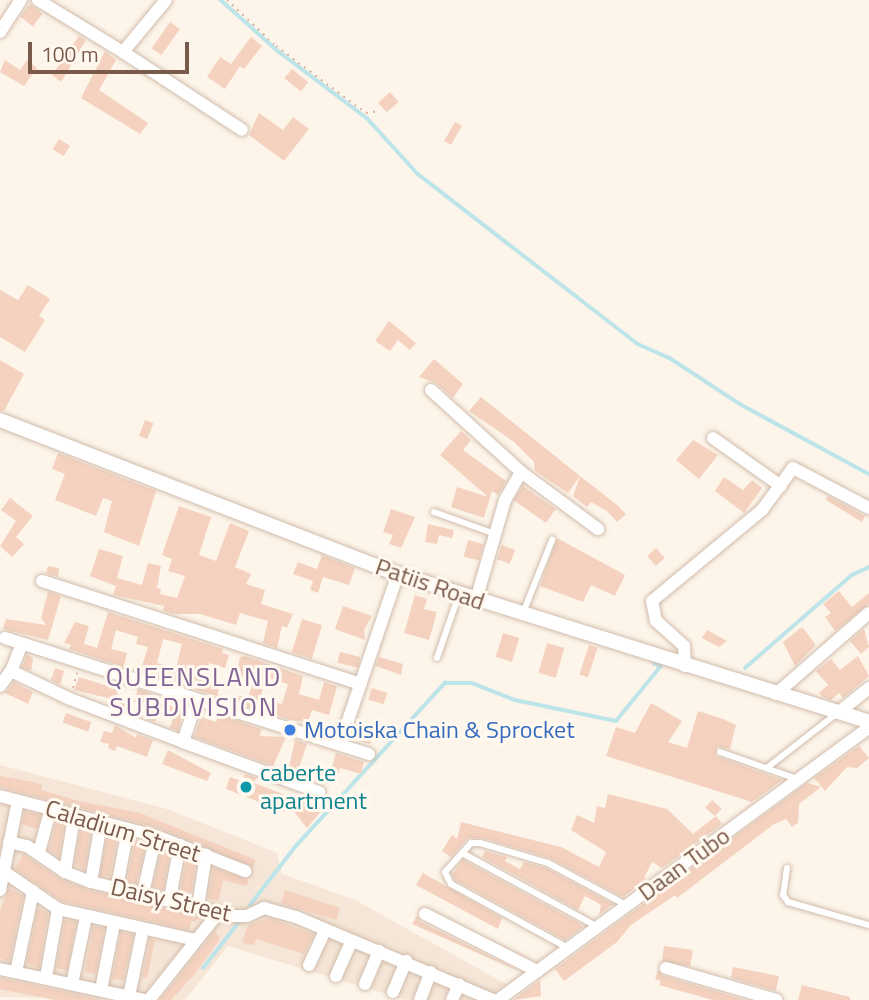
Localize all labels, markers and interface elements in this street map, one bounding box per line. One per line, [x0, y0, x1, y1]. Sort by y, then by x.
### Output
scale bar [32, 28, 192, 72]
text: 100 m [41, 38, 98, 70]
street label: Patiis Road [372, 552, 488, 616]
district label: QUEENSLAND SUBDIVISION [107, 661, 281, 722]
place label: Motoiska Chain & Sprocket [304, 716, 575, 744]
marker: Motoiska Chain & Sprocket [282, 722, 298, 738]
place label: caberte apartment [260, 759, 367, 815]
marker: caberte apartment [238, 779, 254, 795]
street label: Caladium Street [42, 794, 204, 868]
street label: Daan Tubo [633, 821, 735, 907]
street label: Daisy Street [108, 872, 234, 928]

